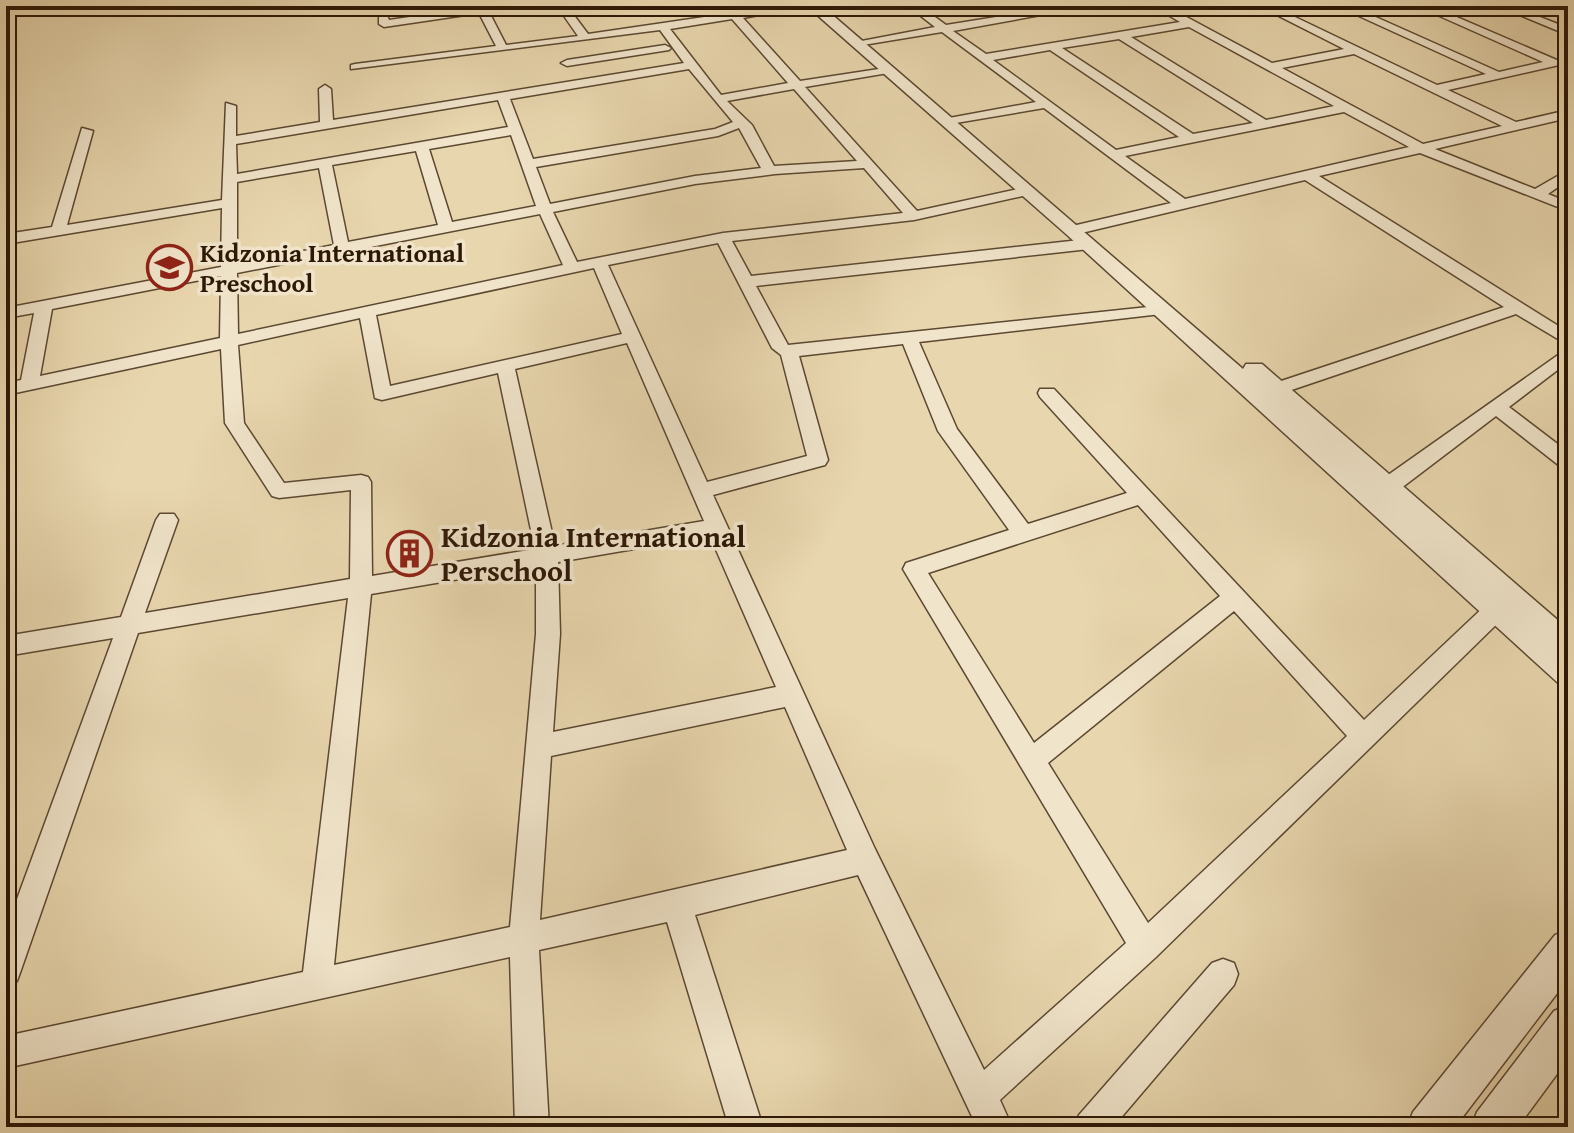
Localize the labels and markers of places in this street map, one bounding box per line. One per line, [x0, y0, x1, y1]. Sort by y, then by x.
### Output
place label: Kidzonia International Preschool [200, 233, 464, 302]
school or university icon: Kidzonia International Preschool [145, 243, 193, 291]
place label: Kidzonia International Perschool [441, 514, 746, 592]
building icon: Kidzonia International Perschool [386, 529, 434, 577]

